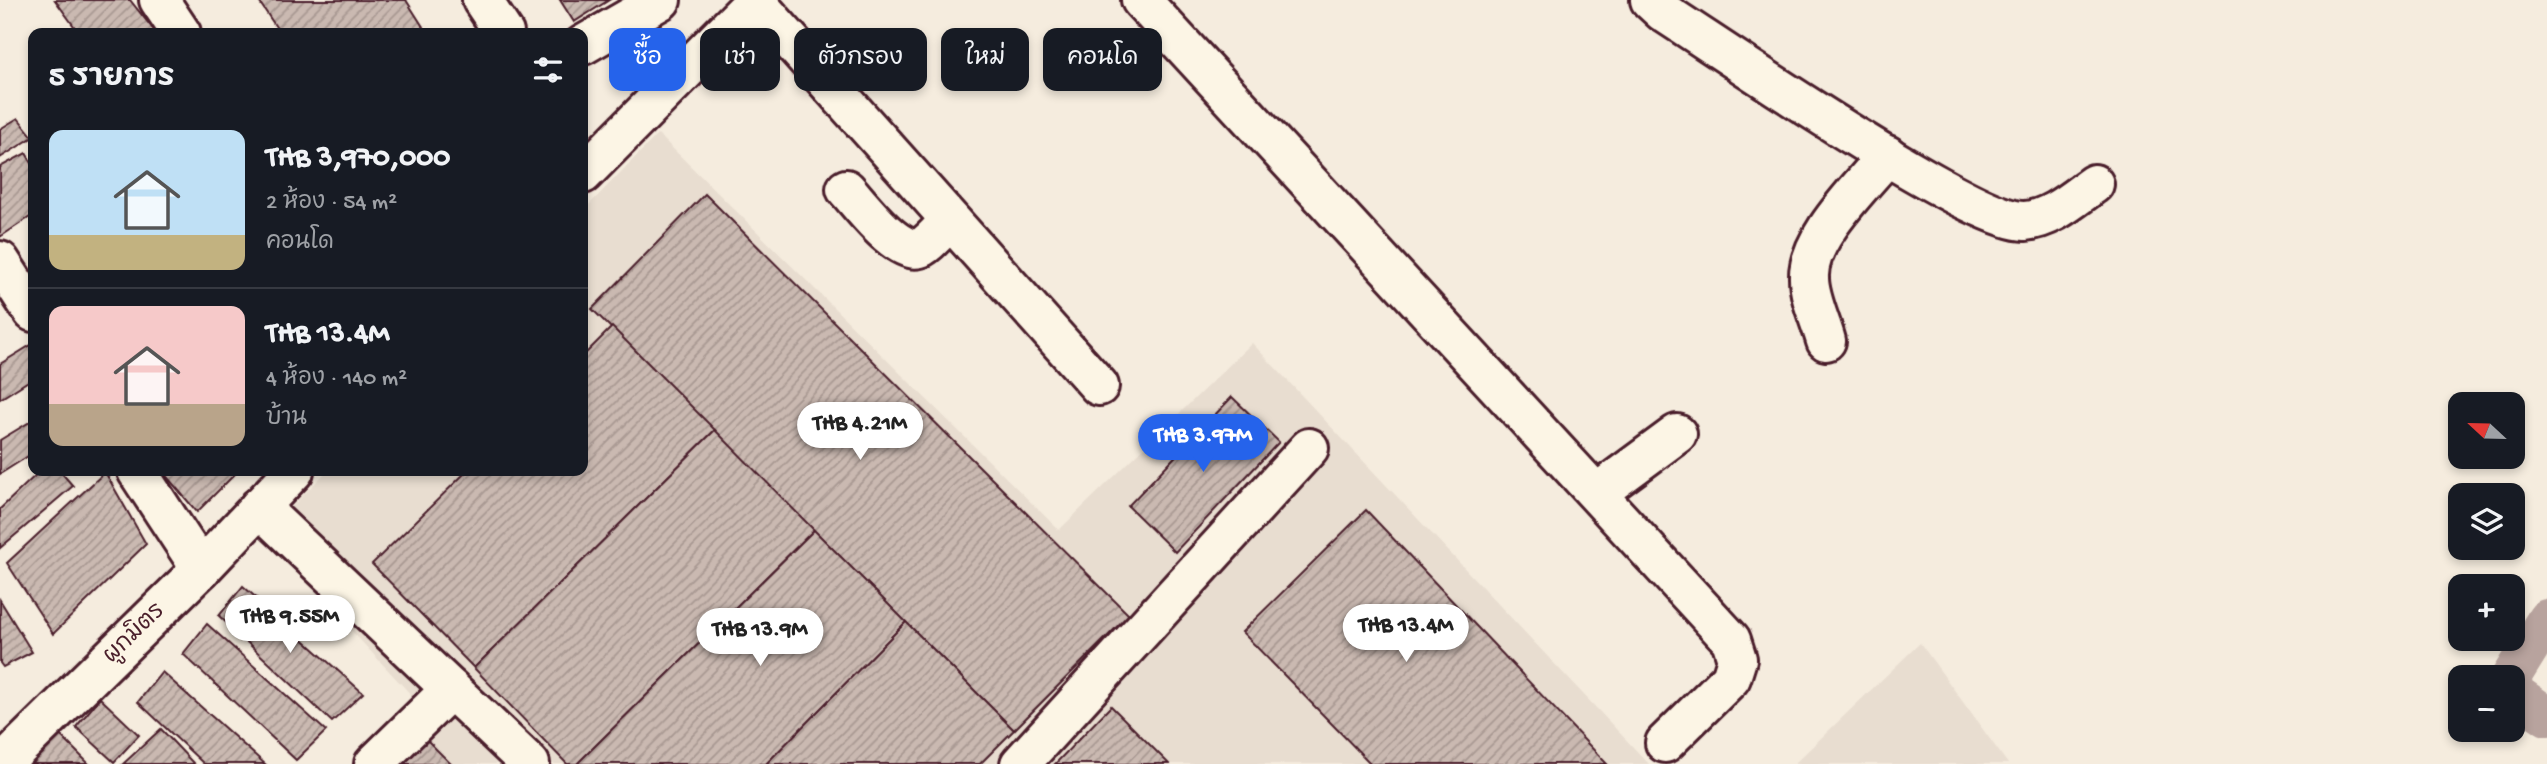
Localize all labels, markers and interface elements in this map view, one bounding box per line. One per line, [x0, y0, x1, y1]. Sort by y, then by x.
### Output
chip: ซื้อ [609, 28, 686, 91]
chip: เช่า [700, 28, 780, 91]
chip: ตัวกรอง [794, 28, 927, 91]
chip: ใหม่ [941, 28, 1029, 91]
chip: คอนโด [1043, 28, 1162, 91]
icon: filters [529, 51, 567, 89]
text: 5 รายการ [49, 62, 174, 97]
text: THB 3,970,000 [266, 142, 450, 177]
icon: home [105, 158, 189, 242]
text: 2 ห้อง · 54 m² [266, 190, 397, 217]
text: คอนโด [266, 230, 334, 257]
text: THB 13.4M [266, 318, 389, 353]
icon: home [105, 334, 189, 418]
text: 4 ห้อง · 140 m² [266, 366, 407, 393]
north arrow [2448, 392, 2525, 469]
map controls [2448, 392, 2525, 742]
pin: THB 4.21M [780, 402, 940, 462]
text: บ้าน [266, 406, 307, 433]
text: THB 4.21M [813, 411, 907, 438]
pin: THB 3.97M [1123, 414, 1283, 474]
text: THB 3.97M [1154, 423, 1252, 450]
button: layers [2448, 483, 2525, 560]
button: + [2448, 574, 2525, 651]
street label: ผูกมิตร [96, 595, 172, 671]
pin: THB 9.55M [210, 596, 370, 655]
text: THB 9.55M [241, 604, 339, 631]
pin: THB 13.4M [1326, 604, 1486, 664]
pin: THB 13.9M [680, 608, 840, 668]
text: THB 13.4M [1359, 613, 1453, 640]
text: THB 13.9M [712, 617, 808, 644]
button: − [2448, 665, 2525, 742]

